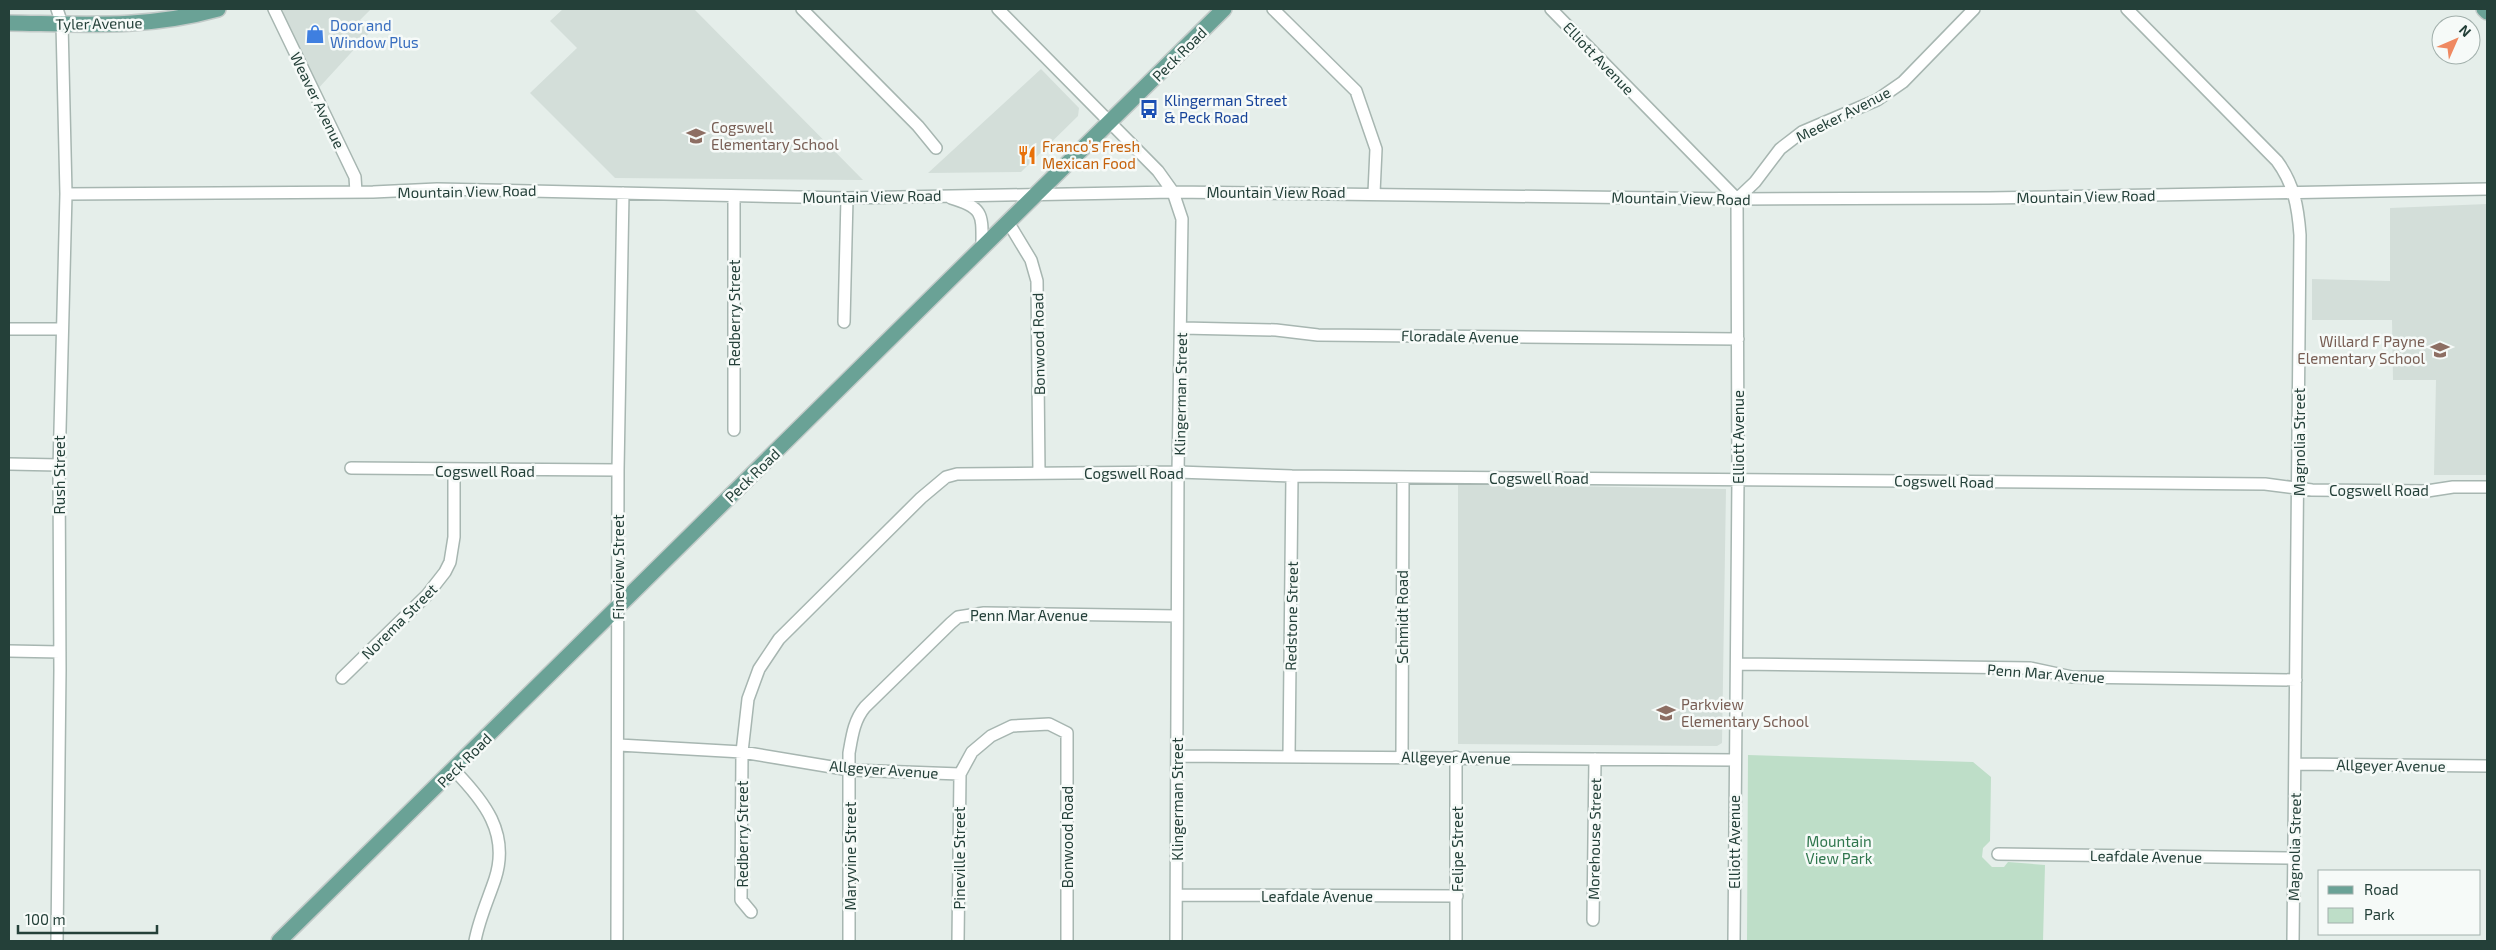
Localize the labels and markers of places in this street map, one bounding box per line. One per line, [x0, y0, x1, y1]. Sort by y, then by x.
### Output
place label: Door and Window Plus [330, 16, 419, 51]
shop icon: Door and Window Plus [304, 23, 326, 45]
place label: Klingerman Street & Peck Road [1164, 91, 1288, 126]
bus stop icon: Klingerman Street & Peck Road [1138, 98, 1160, 120]
place label: Cogswell Elementary School [711, 118, 839, 153]
school or university icon: Cogswell Elementary School [685, 125, 707, 147]
place label: Franco’s Fresh Mexican Food [1042, 137, 1140, 172]
restaurant icon: Franco’s Fresh Mexican Food [1016, 144, 1038, 166]
place label: Willard F Payne Elementary School [2297, 332, 2426, 367]
school or university icon: Willard F Payne Elementary School [2429, 339, 2451, 361]
place label: Parkview Elementary School [1681, 695, 1809, 730]
school or university icon: Parkview Elementary School [1655, 702, 1677, 724]

